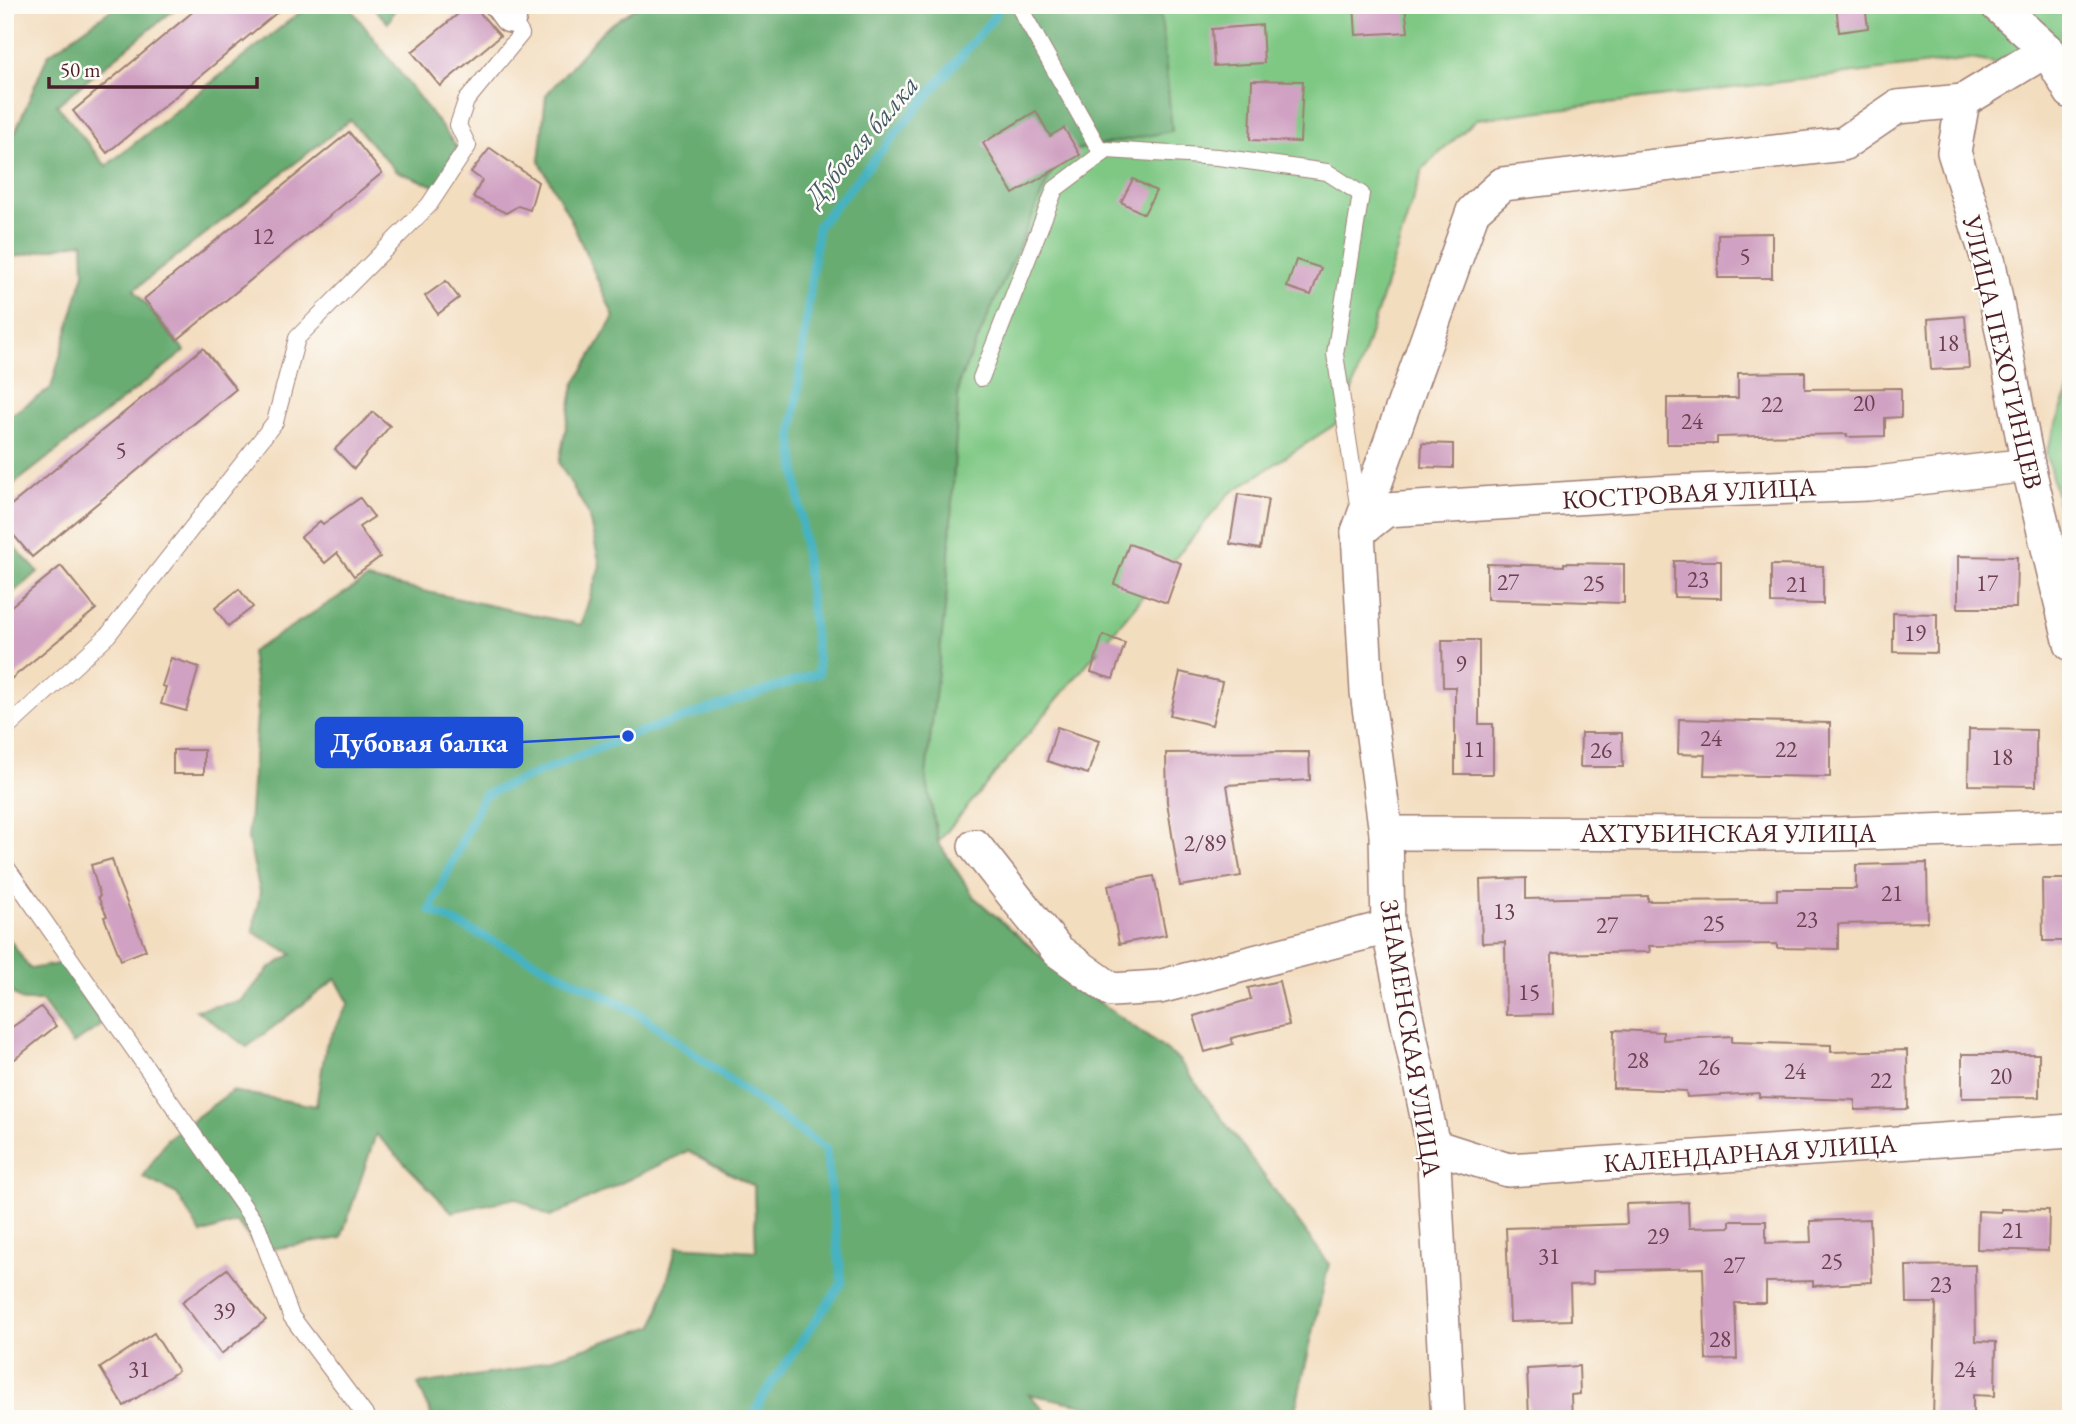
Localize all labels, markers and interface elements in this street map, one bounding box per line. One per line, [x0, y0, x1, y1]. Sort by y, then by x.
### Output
scale bar [49, 46, 257, 90]
text: 50 m [60, 56, 101, 83]
water label: Дубовая балка [795, 67, 926, 214]
street label: УЛИЦА ПЕХОТИНЦЕВ [1955, 211, 2051, 492]
house number: 12 [252, 221, 274, 251]
house number: 5 [1739, 241, 1751, 271]
house number: 18 [1937, 328, 1959, 358]
house number: 20 [1853, 388, 1875, 418]
house number: 22 [1761, 389, 1783, 419]
house number: 24 [1681, 406, 1704, 436]
house number: 5 [115, 435, 127, 465]
street label: КОСТРОВАЯ УЛИЦА [1561, 469, 1818, 517]
house number: 23 [1687, 564, 1709, 594]
house number: 27 [1497, 567, 1520, 597]
house number: 25 [1583, 568, 1605, 598]
house number: 17 [1976, 568, 1999, 598]
house number: 21 [1786, 569, 1808, 599]
house number: 19 [1904, 618, 1926, 648]
house number: 9 [1455, 649, 1467, 679]
callout: Дубовая балка [316, 718, 522, 767]
house number: 24 [1700, 723, 1723, 753]
text: Дубовая балка [330, 724, 509, 760]
house number: 11 [1463, 734, 1485, 764]
house number: 22 [1775, 734, 1797, 764]
house number: 26 [1590, 735, 1612, 765]
house number: 18 [1991, 742, 2013, 772]
street label: АХТУБИНСКАЯ УЛИЦА [1579, 816, 1877, 850]
house number: 2/89 [1184, 828, 1226, 858]
house number: 21 [1881, 878, 1903, 908]
house number: 13 [1493, 896, 1515, 926]
street label: ЗНАМЕНСКАЯ УЛИЦА [1372, 897, 1450, 1180]
house number: 23 [1796, 904, 1818, 934]
house number: 25 [1703, 908, 1725, 938]
house number: 27 [1596, 910, 1619, 940]
house number: 15 [1518, 977, 1540, 1007]
house number: 28 [1627, 1045, 1649, 1075]
house number: 26 [1698, 1052, 1720, 1082]
house number: 24 [1784, 1056, 1807, 1086]
house number: 20 [1990, 1061, 2012, 1091]
house number: 22 [1870, 1065, 1892, 1095]
street label: КАЛЕНДАРНАЯ УЛИЦА [1602, 1126, 1899, 1180]
house number: 21 [2002, 1215, 2024, 1245]
house number: 29 [1647, 1221, 1669, 1251]
house number: 31 [1538, 1241, 1560, 1271]
house number: 25 [1821, 1246, 1843, 1276]
house number: 27 [1723, 1250, 1746, 1280]
house number: 23 [1930, 1269, 1952, 1299]
house number: 39 [213, 1296, 235, 1326]
house number: 28 [1709, 1324, 1731, 1354]
house number: 31 [128, 1354, 150, 1384]
house number: 24 [1954, 1354, 1977, 1384]

